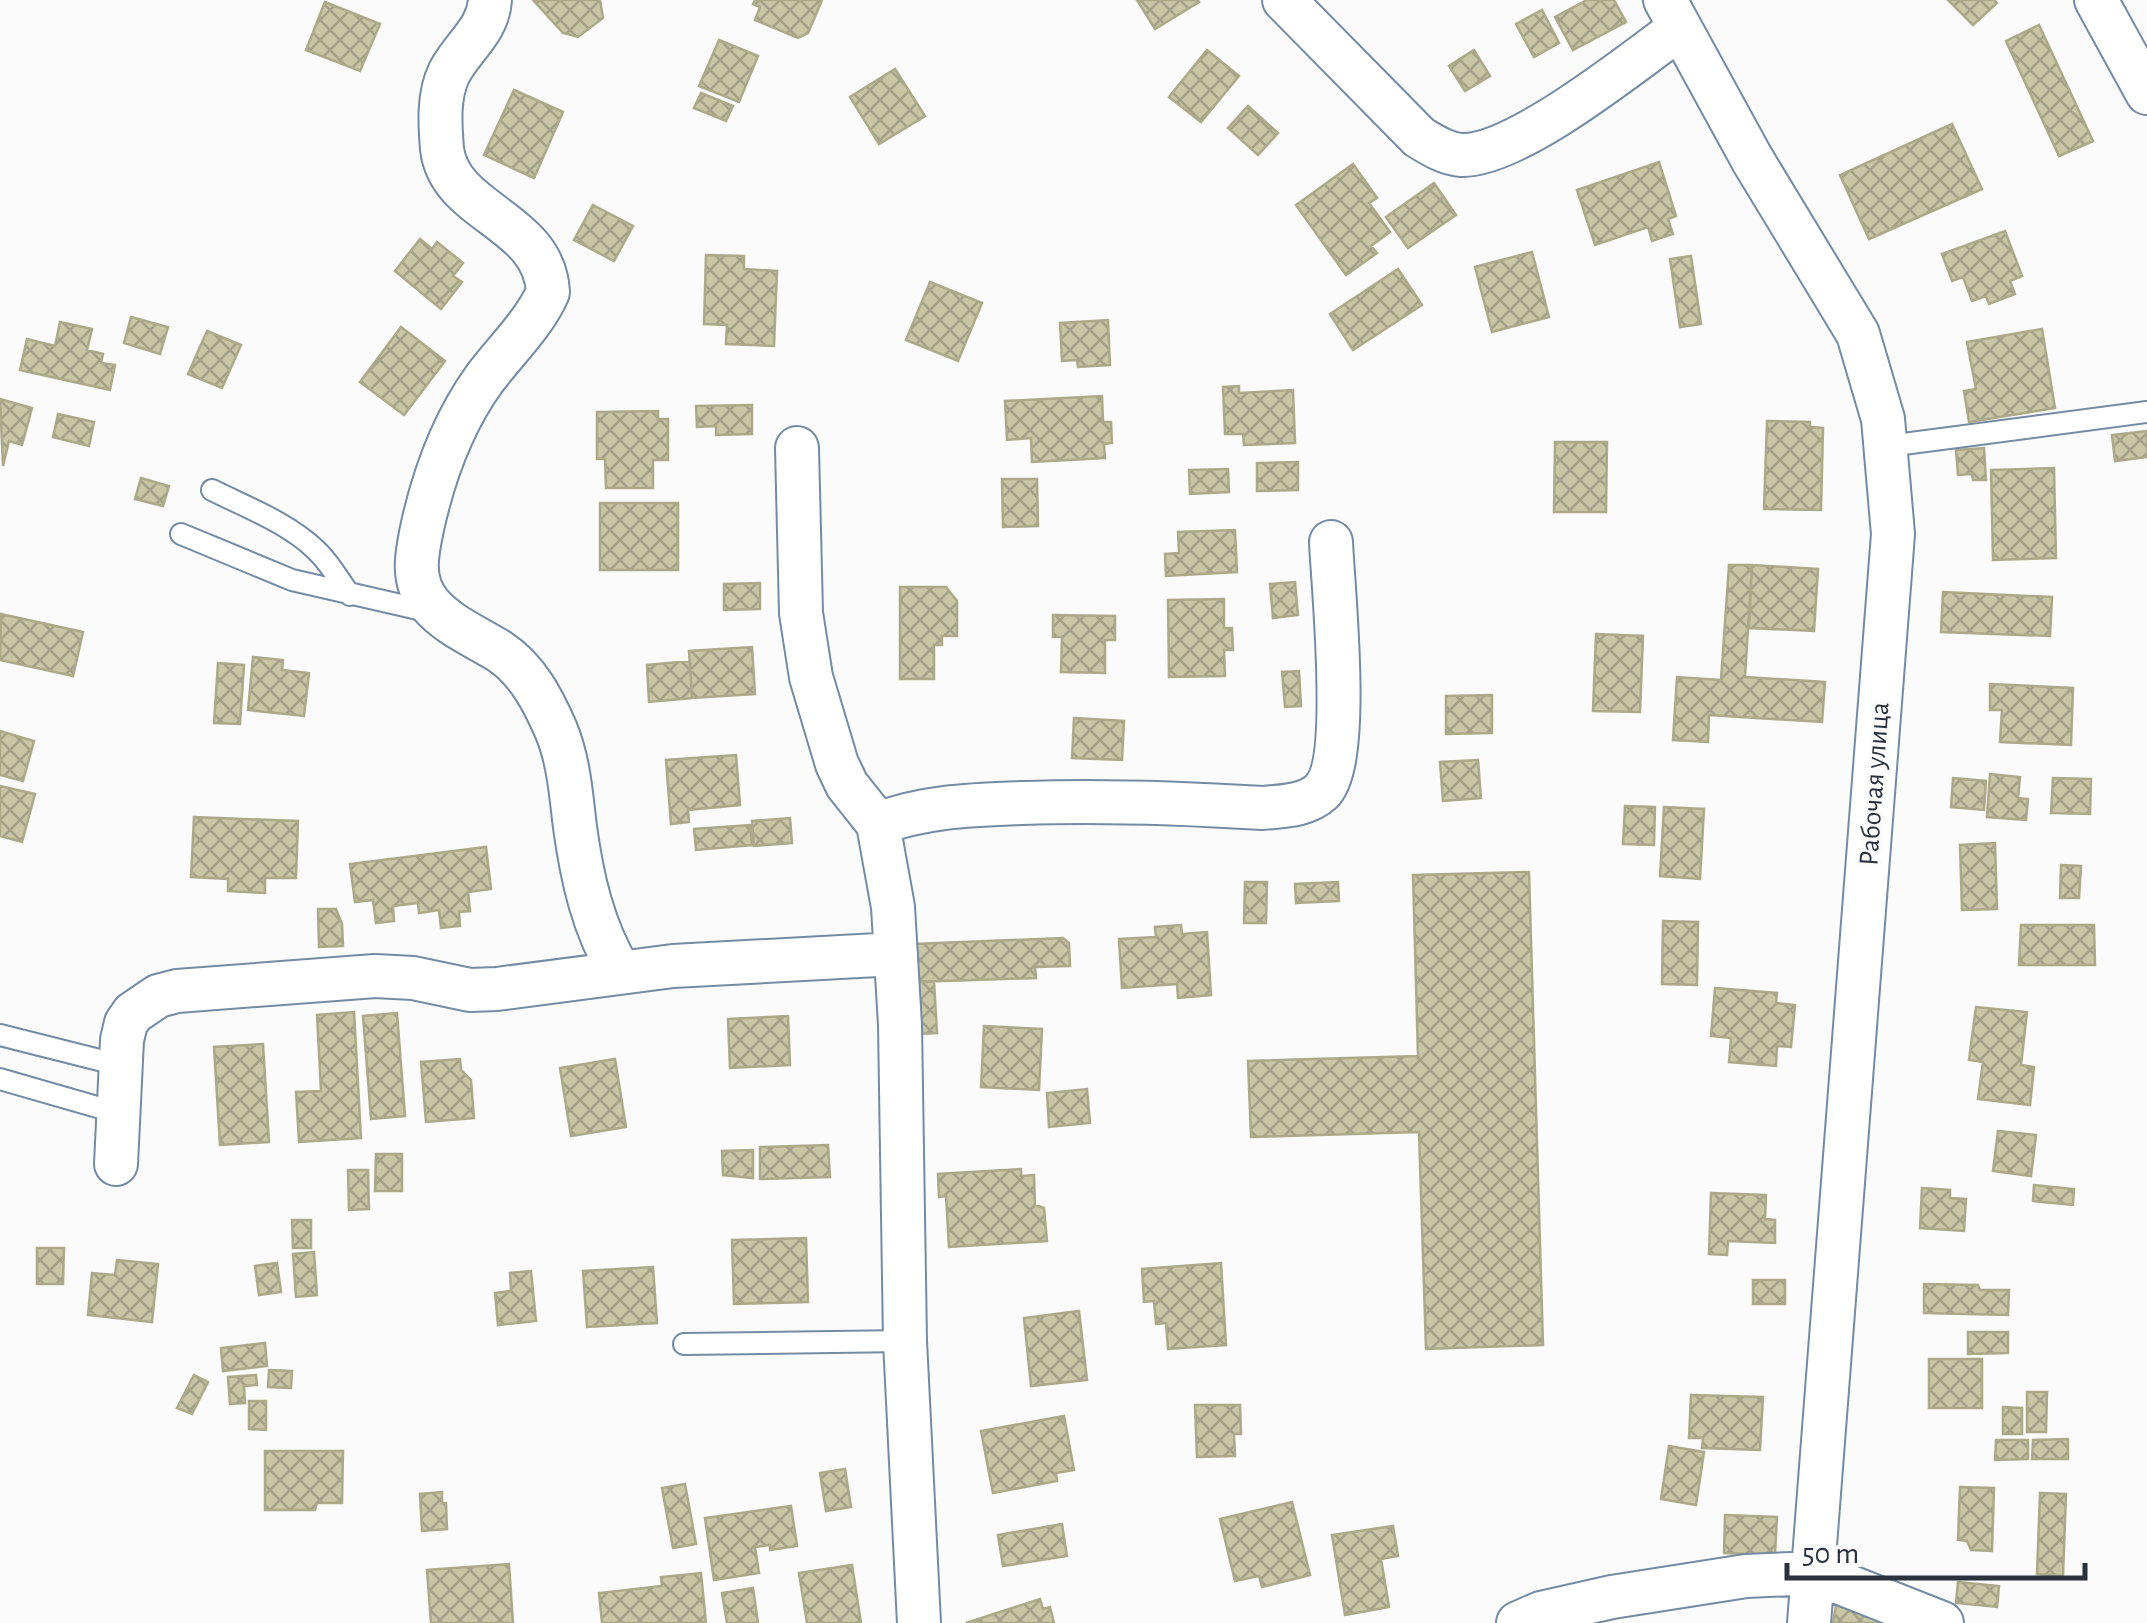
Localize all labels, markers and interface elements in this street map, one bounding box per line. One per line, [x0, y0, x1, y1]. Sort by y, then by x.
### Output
street label: Рабочая улица [1855, 701, 1895, 867]
scale bar [1787, 1518, 2084, 1580]
text: 50 m [1802, 1539, 1859, 1569]

